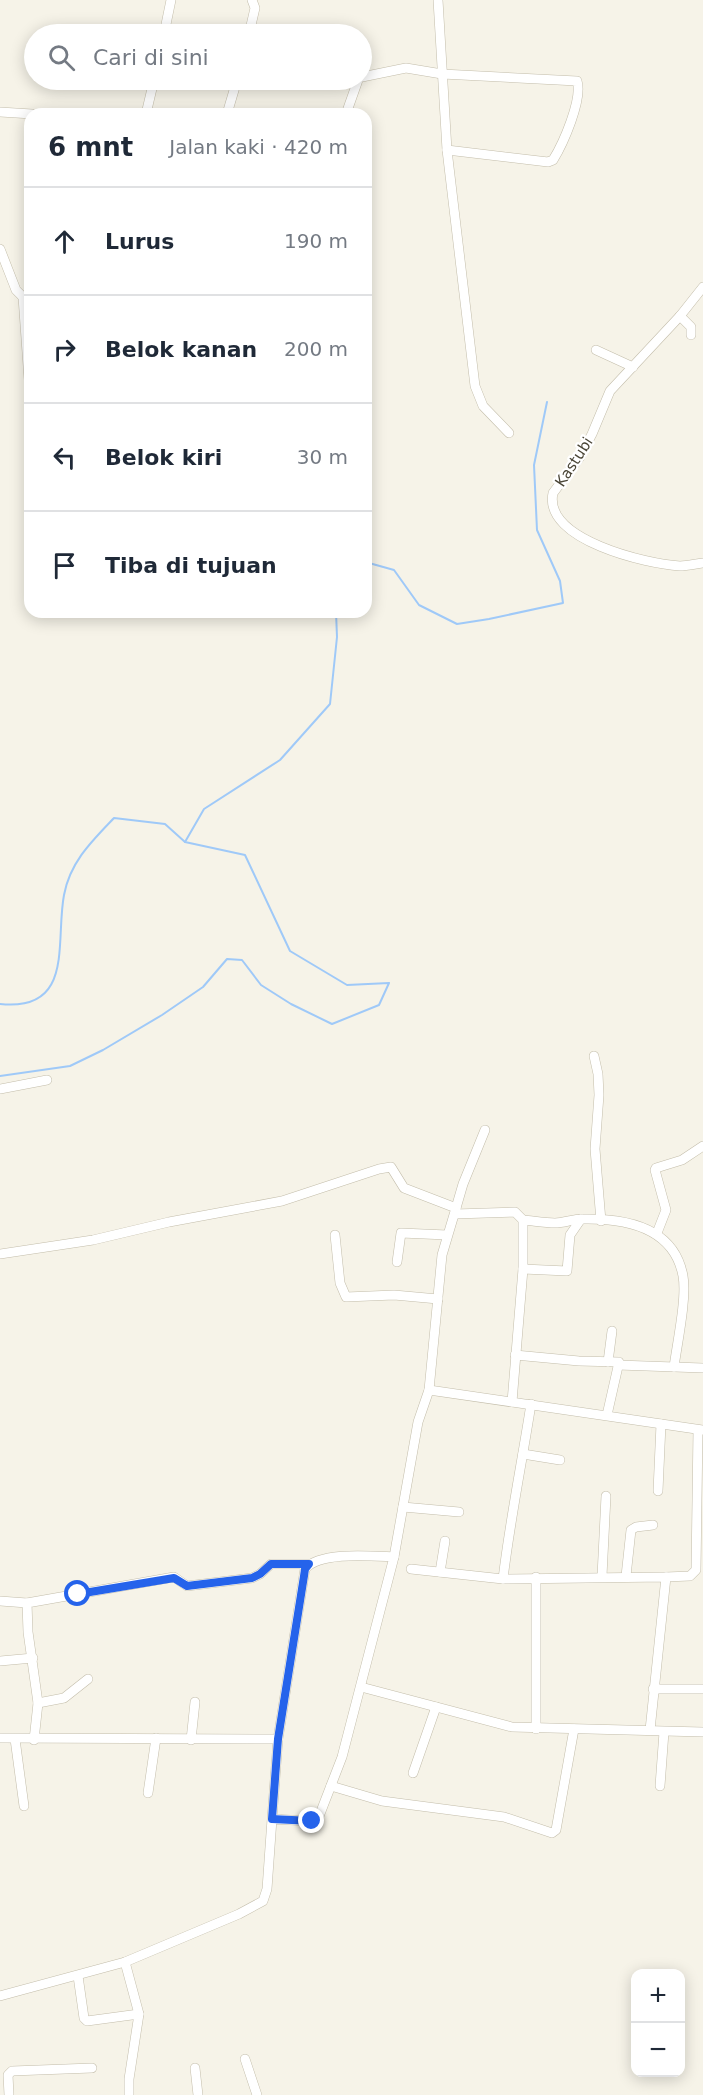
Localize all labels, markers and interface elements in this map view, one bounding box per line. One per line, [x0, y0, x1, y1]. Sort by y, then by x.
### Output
search box [24, 24, 372, 90]
icon: search [45, 41, 78, 74]
text: Cari di sini [93, 45, 209, 70]
text: 6 mnt [48, 132, 133, 162]
text: Jalan kaki · 420 m [169, 135, 348, 159]
icon: ahead [48, 225, 81, 258]
text: Lurus [105, 229, 174, 254]
text: 190 m [284, 229, 348, 253]
icon: right [48, 333, 81, 366]
text: Belok kanan [105, 337, 257, 362]
text: 200 m [284, 337, 348, 361]
street label: Kastubi [551, 434, 597, 490]
icon: left [48, 441, 81, 474]
text: Belok kiri [105, 445, 222, 470]
text: 30 m [297, 445, 348, 469]
icon: arrive [48, 549, 81, 582]
text: Tiba di tujuan [105, 553, 277, 578]
route start [64, 1580, 90, 1606]
route end [298, 1807, 324, 1833]
map controls [631, 1969, 685, 2077]
button: + [631, 1969, 685, 2023]
button: − [631, 2023, 685, 2077]

